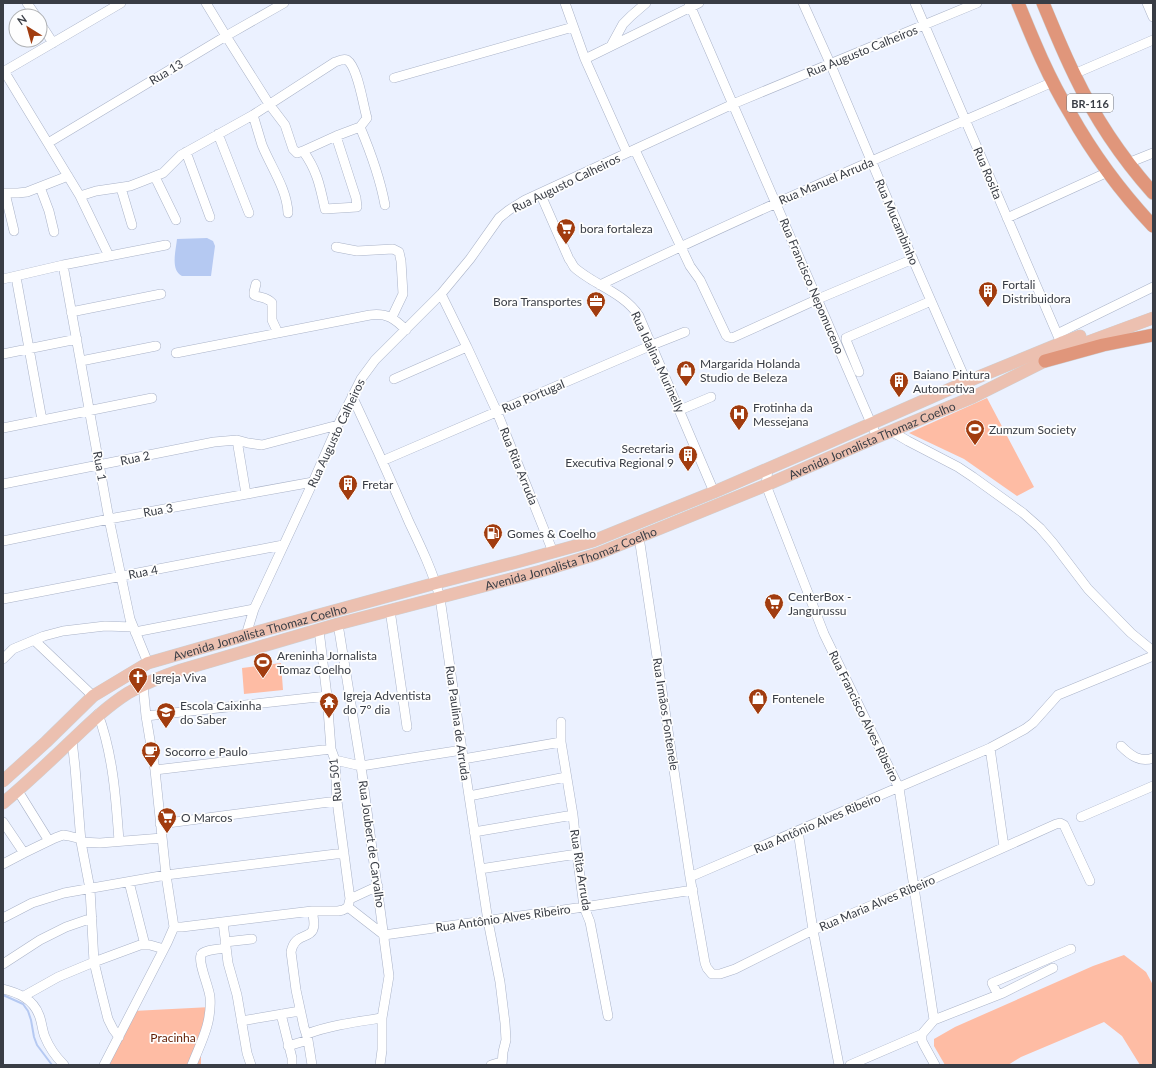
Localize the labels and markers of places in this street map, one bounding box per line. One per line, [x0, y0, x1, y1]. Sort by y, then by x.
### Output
supermarket icon: bora fortaleza [555, 217, 577, 245]
place label: bora fortaleza [580, 221, 653, 236]
place label: Fortali Distribuidora [1002, 277, 1071, 306]
building icon: Fortali Distribuidora [977, 280, 999, 308]
office icon: Bora Transportes [585, 290, 607, 318]
place label: Bora Transportes [493, 294, 582, 309]
place label: Margarida Holanda Studio de Beleza [700, 356, 800, 385]
shop icon: Margarida Holanda Studio de Beleza [675, 359, 697, 387]
place label: Baiano Pintura Automotiva [913, 367, 990, 396]
building icon: Baiano Pintura Automotiva [888, 370, 910, 398]
place label: Frotinha da Messejana [753, 400, 813, 429]
hospital icon: Frotinha da Messejana [728, 403, 750, 431]
sports icon: Zumzum Society [964, 418, 986, 446]
place label: Zumzum Society [989, 422, 1077, 437]
place label: Secretaria Executiva Regional 9 [565, 441, 674, 470]
building icon: Secretaria Executiva Regional 9 [677, 444, 699, 472]
building icon: Fretar [337, 473, 359, 501]
place label: Fretar [362, 477, 394, 492]
fuel station icon: Gomes & Coelho [482, 522, 504, 550]
place label: Gomes & Coelho [507, 526, 596, 541]
place label: CenterBox - Jangurussu [788, 589, 851, 618]
supermarket icon: CenterBox - Jangurussu [763, 592, 785, 620]
place label: Areninha Jornalista Tomaz Coelho [277, 648, 377, 677]
sports icon: Areninha Jornalista Tomaz Coelho [252, 651, 274, 679]
church icon: Igreja Viva [127, 666, 149, 694]
place label: Igreja Viva [152, 670, 206, 685]
shop icon: Fontenele [747, 687, 769, 715]
place label: Igreja Adventista do 7° dia [343, 688, 431, 717]
temple icon: Igreja Adventista do 7° dia [318, 691, 340, 719]
place label: Fontenele [772, 691, 825, 706]
place label: Escola Caixinha do Saber [180, 698, 261, 727]
school or university icon: Escola Caixinha do Saber [155, 701, 177, 729]
cafe icon: Socorro e Paulo [140, 740, 162, 768]
place label: Socorro e Paulo [165, 744, 248, 759]
supermarket icon: O Marcos [156, 806, 178, 834]
place label: O Marcos [181, 810, 232, 825]

